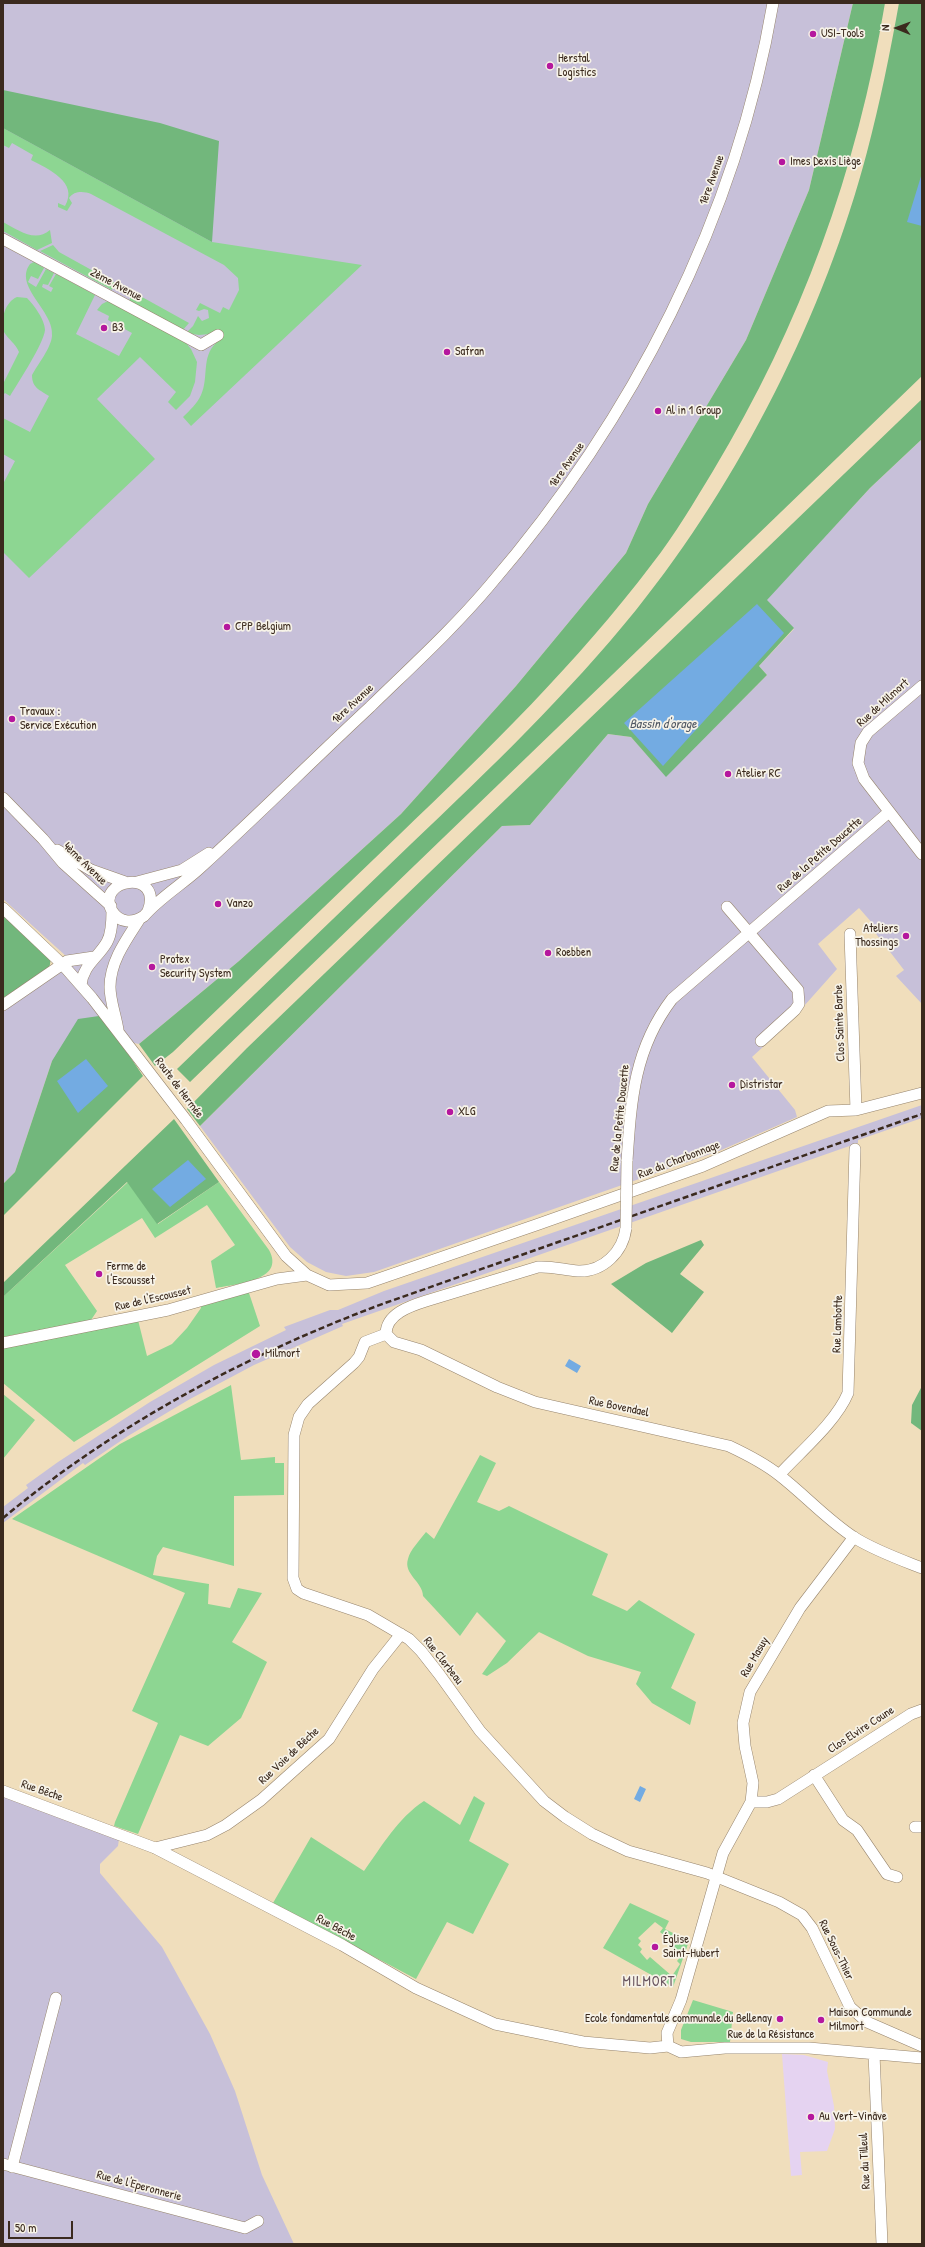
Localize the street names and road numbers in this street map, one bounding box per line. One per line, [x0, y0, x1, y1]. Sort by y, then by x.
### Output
street label: 1ère Avenue [696, 153, 728, 207]
street label: 2ème Avenue [88, 265, 144, 305]
street label: 1ère Avenue [546, 440, 588, 490]
street label: Rue de Milmort [854, 676, 912, 730]
street label: 1ère Avenue [329, 681, 377, 727]
street label: Rue de la Petite Doucette [775, 814, 865, 896]
street label: 4ème Avenue [60, 840, 110, 888]
street label: Clos Sainte Barbe [831, 984, 849, 1062]
street label: Route de Hermée [152, 1055, 206, 1121]
street label: Rue de la Petite Doucette [607, 1064, 633, 1172]
street label: Rue du Charbonnage [636, 1138, 722, 1182]
street label: Rue de l'Escousset [114, 1283, 192, 1315]
street label: Rue Lambotte [830, 1295, 846, 1353]
street label: Rue Bovendael [588, 1394, 650, 1420]
street label: Rue Clerbeau [420, 1634, 466, 1688]
street label: Rue Masuy [738, 1634, 772, 1680]
street label: Clos Elvire Coune [825, 1703, 897, 1757]
street label: Rue Voie de Bêche [256, 1724, 322, 1788]
street label: Rue Bêche [19, 1777, 65, 1805]
street label: Rue Bêche [314, 1912, 358, 1944]
street label: Rue Sous-Thier [815, 1918, 857, 1982]
street label: Rue de la Résistance [728, 2028, 814, 2042]
street label: Rue du Tilleul [856, 2133, 874, 2189]
street label: Rue de l'Eperonnerie [95, 2168, 183, 2204]

